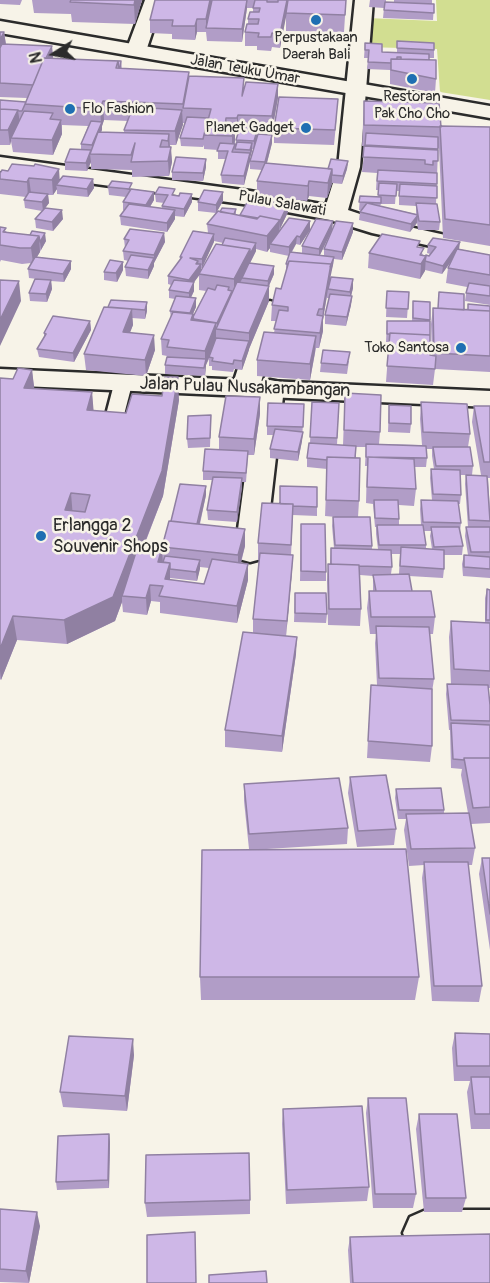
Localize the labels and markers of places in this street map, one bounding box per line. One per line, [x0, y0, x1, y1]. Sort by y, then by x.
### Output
marker: Perpustakaan Daerah Bali [309, 13, 323, 27]
place label: Perpustakaan Daerah Bali [274, 29, 358, 64]
marker: Restoran Pak Cho Cho [405, 72, 419, 86]
place label: Restoran Pak Cho Cho [374, 88, 450, 123]
place label: Flo Fashion [82, 100, 154, 118]
marker: Flo Fashion [63, 102, 77, 116]
place label: Planet Gadget [205, 119, 294, 137]
marker: Planet Gadget [299, 121, 313, 135]
place label: Toko Santosa [364, 339, 449, 357]
marker: Toko Santosa [454, 341, 468, 355]
place label: Erlangga 2 Souvenir Shops [53, 515, 168, 558]
marker: Erlangga 2 Souvenir Shops [34, 529, 48, 543]

